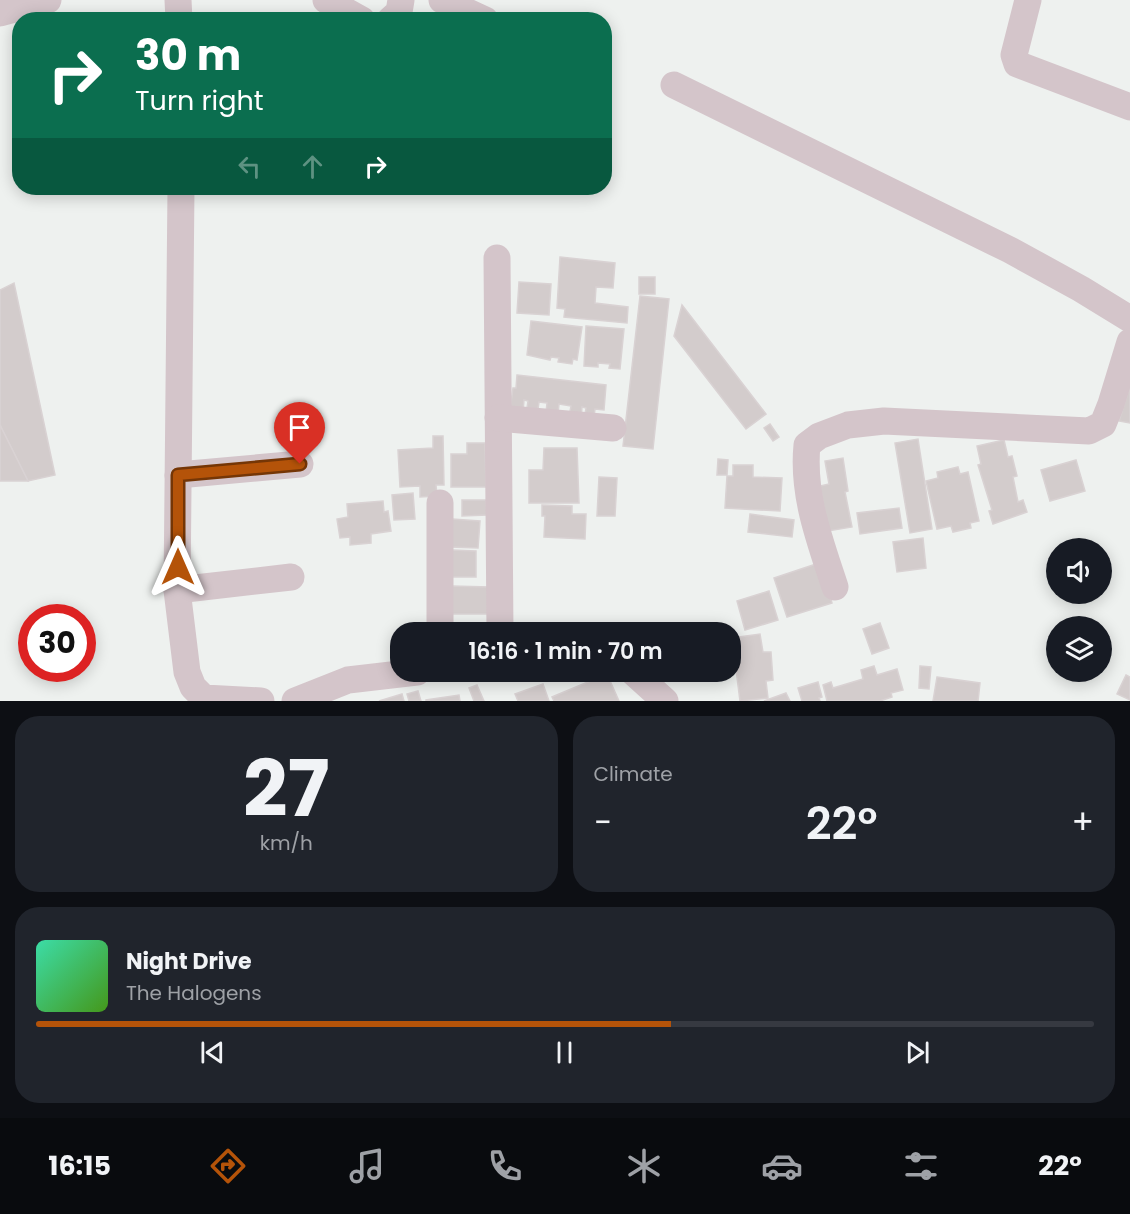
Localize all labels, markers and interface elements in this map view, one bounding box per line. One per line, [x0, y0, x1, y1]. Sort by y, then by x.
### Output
text: 30 m [135, 26, 241, 85]
icon: right [36, 36, 114, 114]
text: Turn right [135, 82, 264, 119]
icon: left [233, 150, 266, 183]
icon: ahead [296, 150, 329, 183]
icon: right [359, 150, 392, 183]
pin [274, 402, 325, 464]
icon: arrive [283, 411, 316, 444]
position arrow [146, 535, 210, 599]
map controls [1046, 538, 1112, 682]
button: sound [1046, 538, 1112, 604]
speed limit sign: 30 [18, 604, 96, 682]
button: layers [1046, 616, 1112, 682]
text: 16:16 · 1 min · 70 m [468, 636, 663, 667]
text: 27 [243, 734, 329, 843]
text: Climate [594, 760, 673, 788]
text: 22° [806, 792, 877, 855]
text: − [594, 799, 612, 846]
text: + [1071, 799, 1094, 846]
text: km/h [260, 829, 313, 857]
text: Night Drive [126, 946, 252, 977]
text: The Halogens [126, 979, 262, 1007]
icon: previous [196, 1036, 229, 1069]
icon: pause [548, 1036, 581, 1069]
icon: next [901, 1036, 934, 1069]
icon: directions [207, 1145, 249, 1187]
icon: music [346, 1145, 388, 1187]
icon: phone [484, 1145, 526, 1187]
icon: climate [623, 1145, 665, 1187]
icon: car [761, 1145, 803, 1187]
icon: filters [900, 1145, 942, 1187]
text: 16:15 [48, 1147, 111, 1184]
text: 22° [1038, 1147, 1082, 1184]

